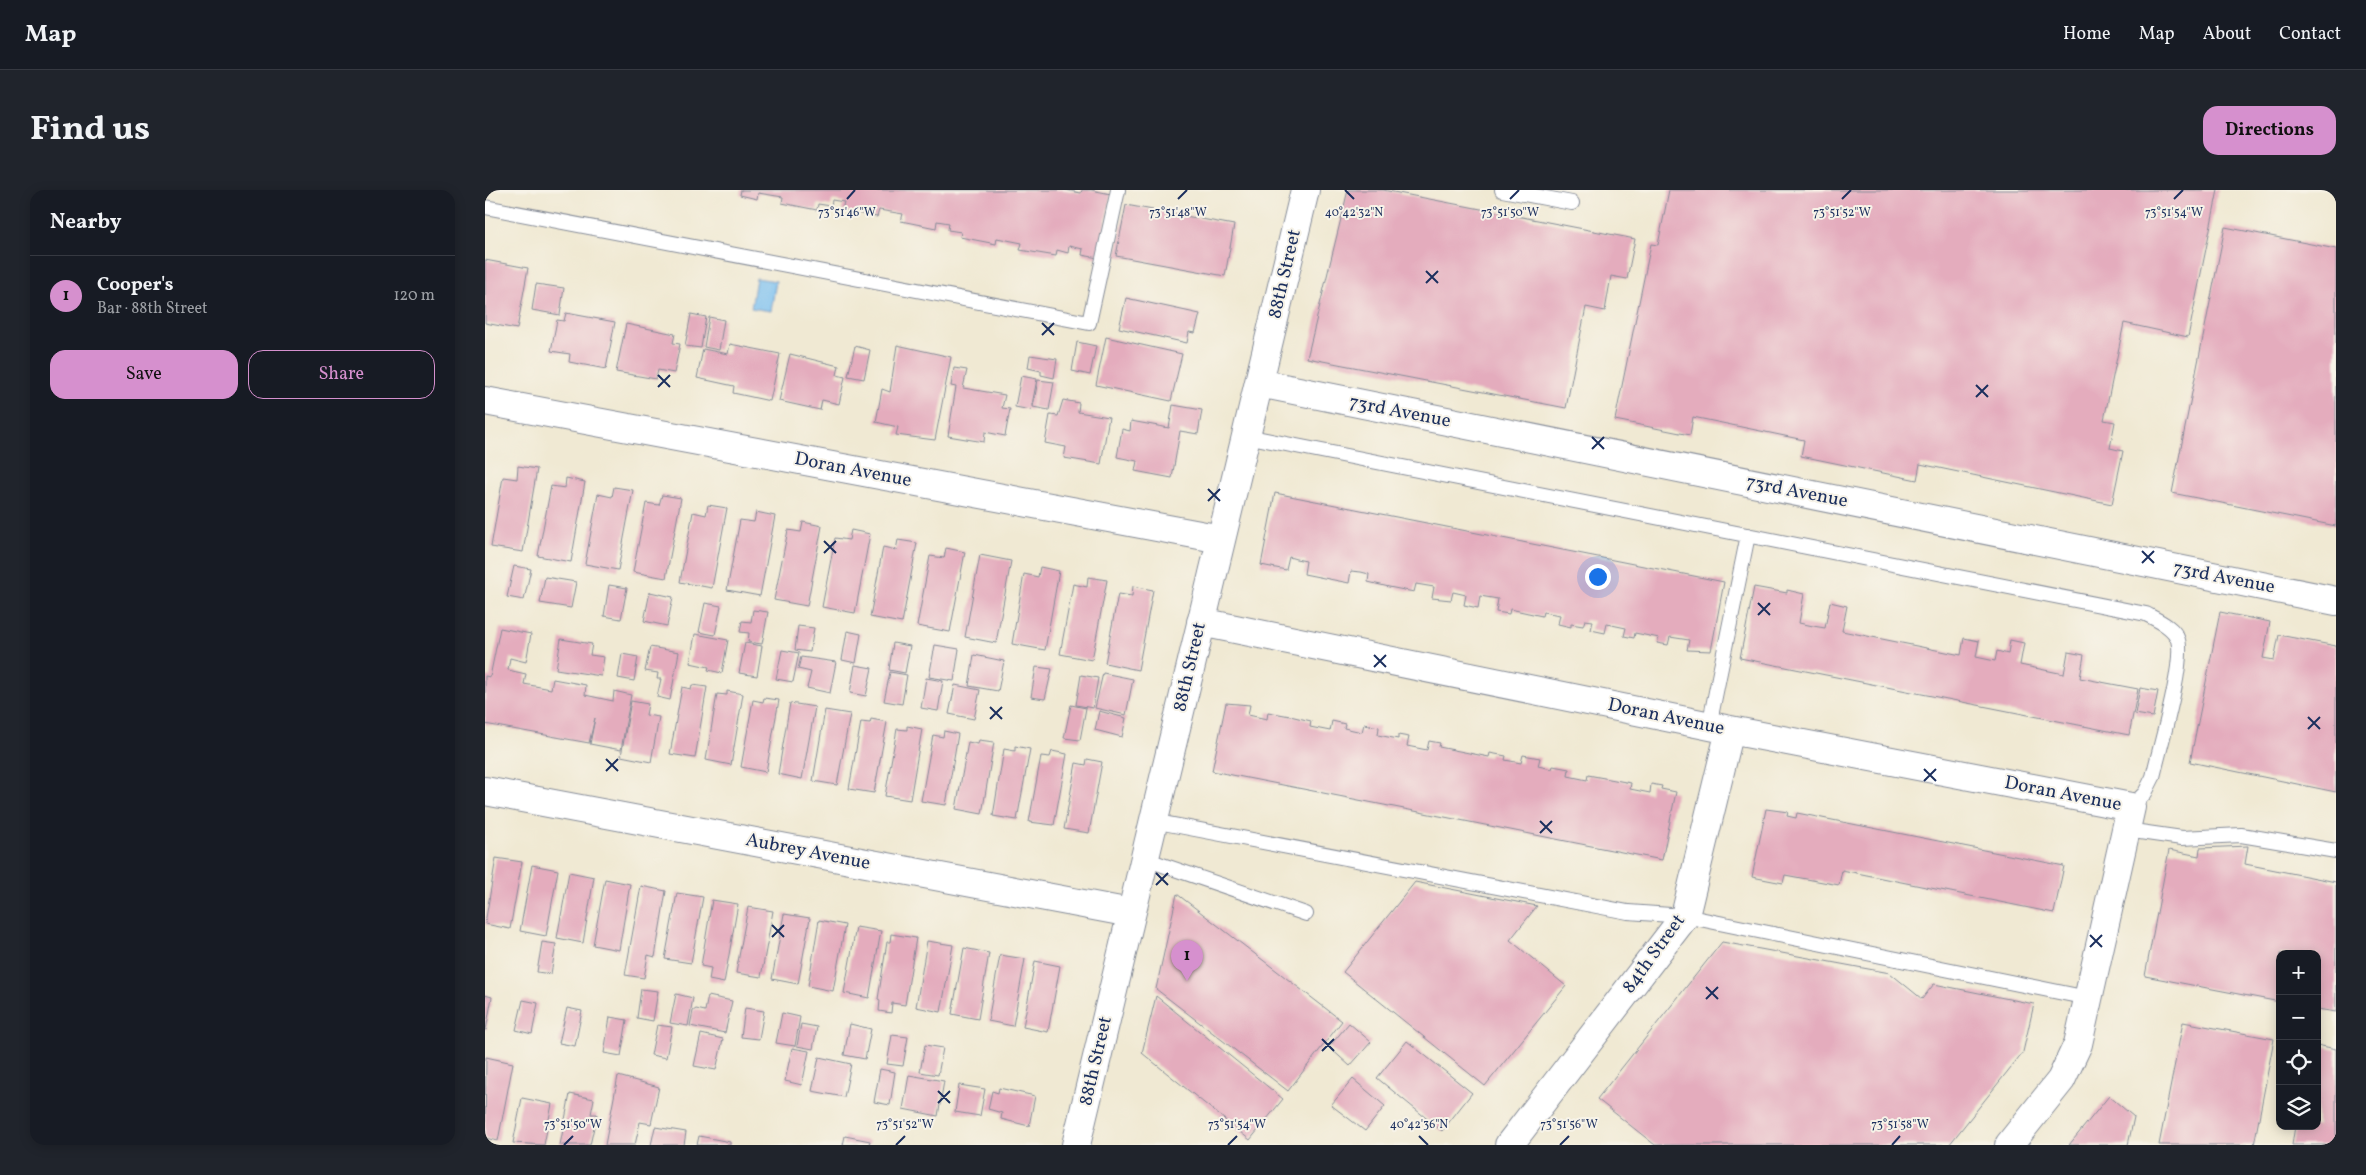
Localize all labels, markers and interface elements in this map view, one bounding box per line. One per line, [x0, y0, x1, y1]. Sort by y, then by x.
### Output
text: Map [25, 18, 76, 52]
text: Home [2063, 22, 2111, 47]
text: Map [2139, 22, 2175, 47]
text: About [2203, 22, 2251, 47]
text: Contact [2279, 22, 2341, 47]
text: Find us [30, 106, 150, 154]
button: Directions [2203, 106, 2336, 155]
text: 73°51'46"W [818, 205, 876, 221]
text: 73°51'48"W [1149, 205, 1207, 221]
text: 40°42'32"N [1325, 205, 1383, 221]
text: 73°51'50"W [1481, 205, 1539, 221]
text: 73°51'52"W [1813, 205, 1871, 221]
text: 73°51'54"W [2145, 205, 2203, 221]
text: Nearby [50, 208, 121, 237]
street label: 88th Street [1262, 226, 1308, 321]
text: Cooper's [97, 272, 174, 298]
text: 1 [63, 285, 69, 307]
text: 120 m [393, 285, 435, 307]
text: Bar · 88th Street [97, 298, 208, 320]
button: Save [50, 350, 238, 399]
button: Share [248, 350, 435, 399]
street label: 73rd Avenue [1347, 389, 1453, 435]
street label: Doran Avenue [792, 446, 914, 494]
street label: 73rd Avenue [1744, 469, 1850, 515]
street label: 73rd Avenue [2171, 555, 2277, 601]
your location [1585, 564, 1611, 590]
street label: 88th Street [1167, 619, 1213, 714]
street label: Doran Avenue [1605, 692, 1727, 742]
street label: Doran Avenue [2002, 770, 2124, 818]
street label: Aubrey Avenue [743, 827, 873, 877]
street label: 84th Street [1616, 909, 1692, 999]
pin: 1 [1171, 940, 1203, 981]
map controls [2276, 950, 2321, 1130]
button: + [2276, 950, 2321, 995]
button: − [2276, 995, 2321, 1040]
street label: 88th Street [1073, 1013, 1119, 1108]
button: locate [2276, 1040, 2321, 1085]
button: layers [2276, 1085, 2321, 1130]
text: 73°51'50"W [544, 1117, 602, 1133]
text: 73°51'52"W [876, 1117, 934, 1133]
text: 73°51'54"W [1208, 1117, 1266, 1133]
text: 40°42'36"N [1390, 1117, 1448, 1133]
text: 73°51'56"W [1540, 1117, 1598, 1133]
text: 73°51'58"W [1871, 1117, 1929, 1133]

